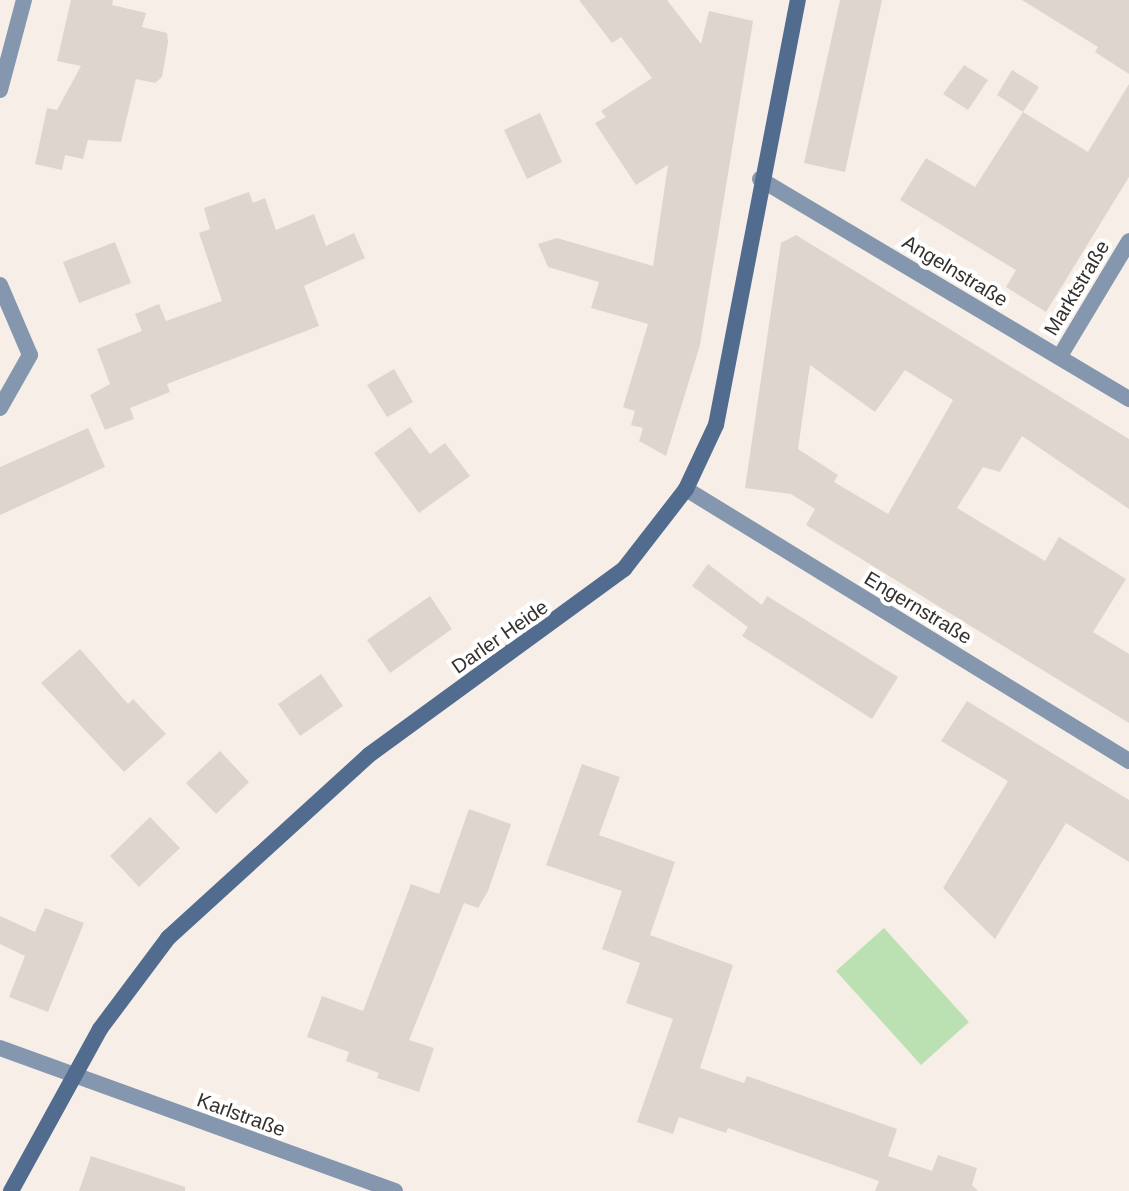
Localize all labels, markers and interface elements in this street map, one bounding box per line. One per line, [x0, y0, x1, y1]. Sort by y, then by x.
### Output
street label: Angelnstraße [898, 230, 1012, 312]
street label: Marktstraße [1039, 236, 1115, 340]
street label: Engernstraße [860, 567, 976, 649]
street label: Darler Heide [447, 595, 553, 679]
street label: Karlstraße [194, 1088, 288, 1142]

